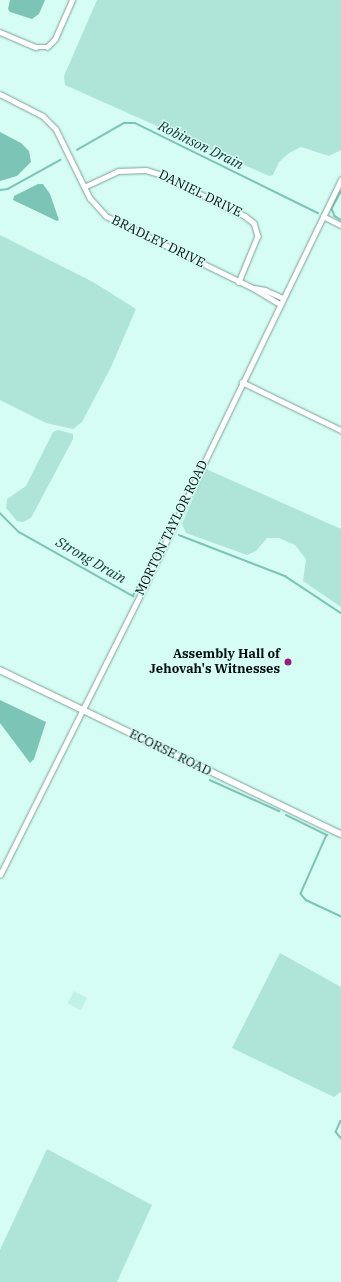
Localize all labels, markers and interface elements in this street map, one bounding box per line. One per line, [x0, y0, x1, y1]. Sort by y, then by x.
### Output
water label: Robinson Drain [156, 117, 246, 173]
street label: DANIEL DRIVE [156, 167, 244, 221]
street label: BRADLEY DRIVE [109, 213, 207, 271]
street label: MORTON TAYLOR ROAD [132, 458, 212, 598]
water label: Strong Drain [53, 533, 129, 587]
place label: Assembly Hall of Jehovah's Witnesses [149, 647, 280, 678]
marker: Assembly Hall of Jehovah's Witnesses [283, 657, 293, 667]
street label: ECORSE ROAD [126, 726, 214, 780]

